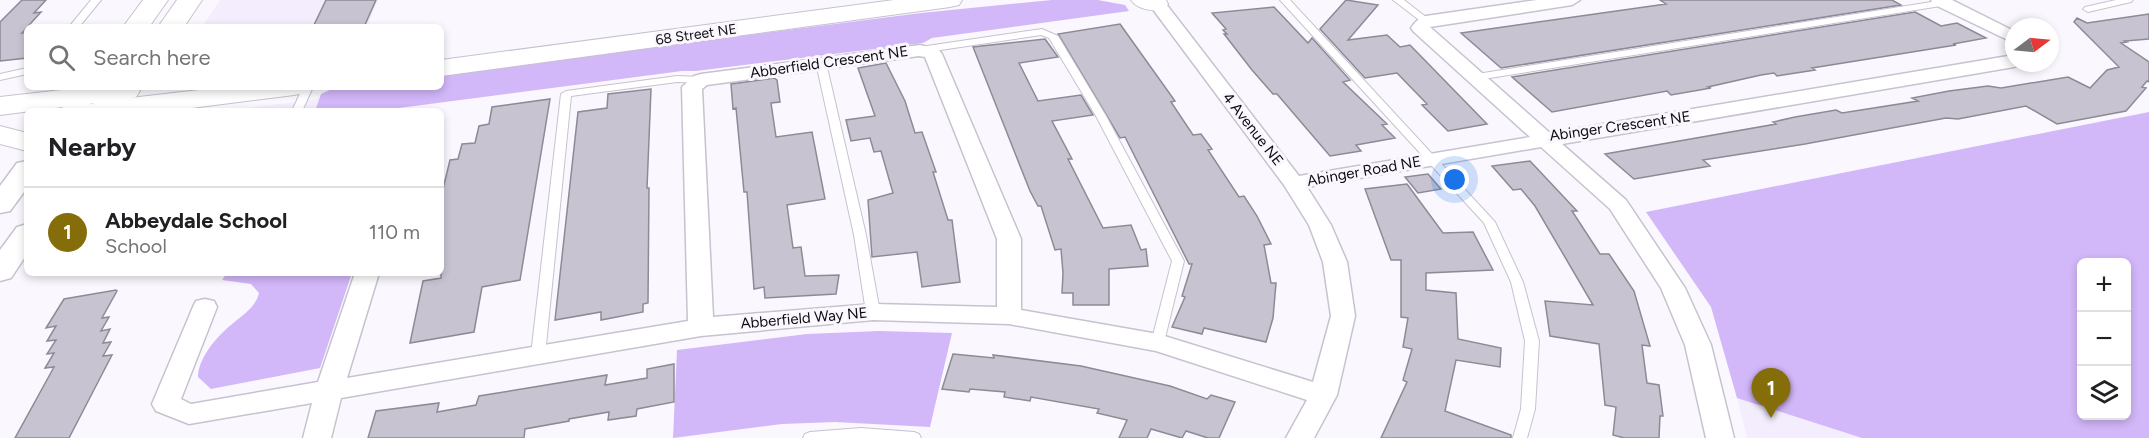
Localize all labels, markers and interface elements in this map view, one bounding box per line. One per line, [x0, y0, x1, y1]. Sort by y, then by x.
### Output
north arrow [2005, 18, 2059, 72]
street label: 68 Street NE [654, 20, 738, 49]
search box [24, 24, 444, 90]
icon: search [45, 41, 78, 74]
street label: Abberfield Crescent NE [749, 42, 909, 82]
text: Search here [93, 44, 211, 71]
street label: 4 Avenue NE [1219, 89, 1287, 169]
street label: Abinger Crescent NE [1548, 107, 1692, 145]
text: Nearby [48, 131, 136, 163]
street label: Abinger Road NE [1306, 152, 1422, 190]
your location [1440, 165, 1469, 194]
text: Abbeydale School [105, 207, 288, 234]
text: 1 [63, 220, 72, 244]
text: 110 m [369, 220, 420, 244]
text: School [105, 234, 167, 258]
map controls [2077, 258, 2131, 420]
button: + [2077, 258, 2131, 312]
street label: Abberfield Way NE [740, 303, 868, 333]
button: − [2077, 312, 2131, 366]
button: layers [2077, 366, 2131, 420]
pin: 1 [1752, 368, 1790, 418]

